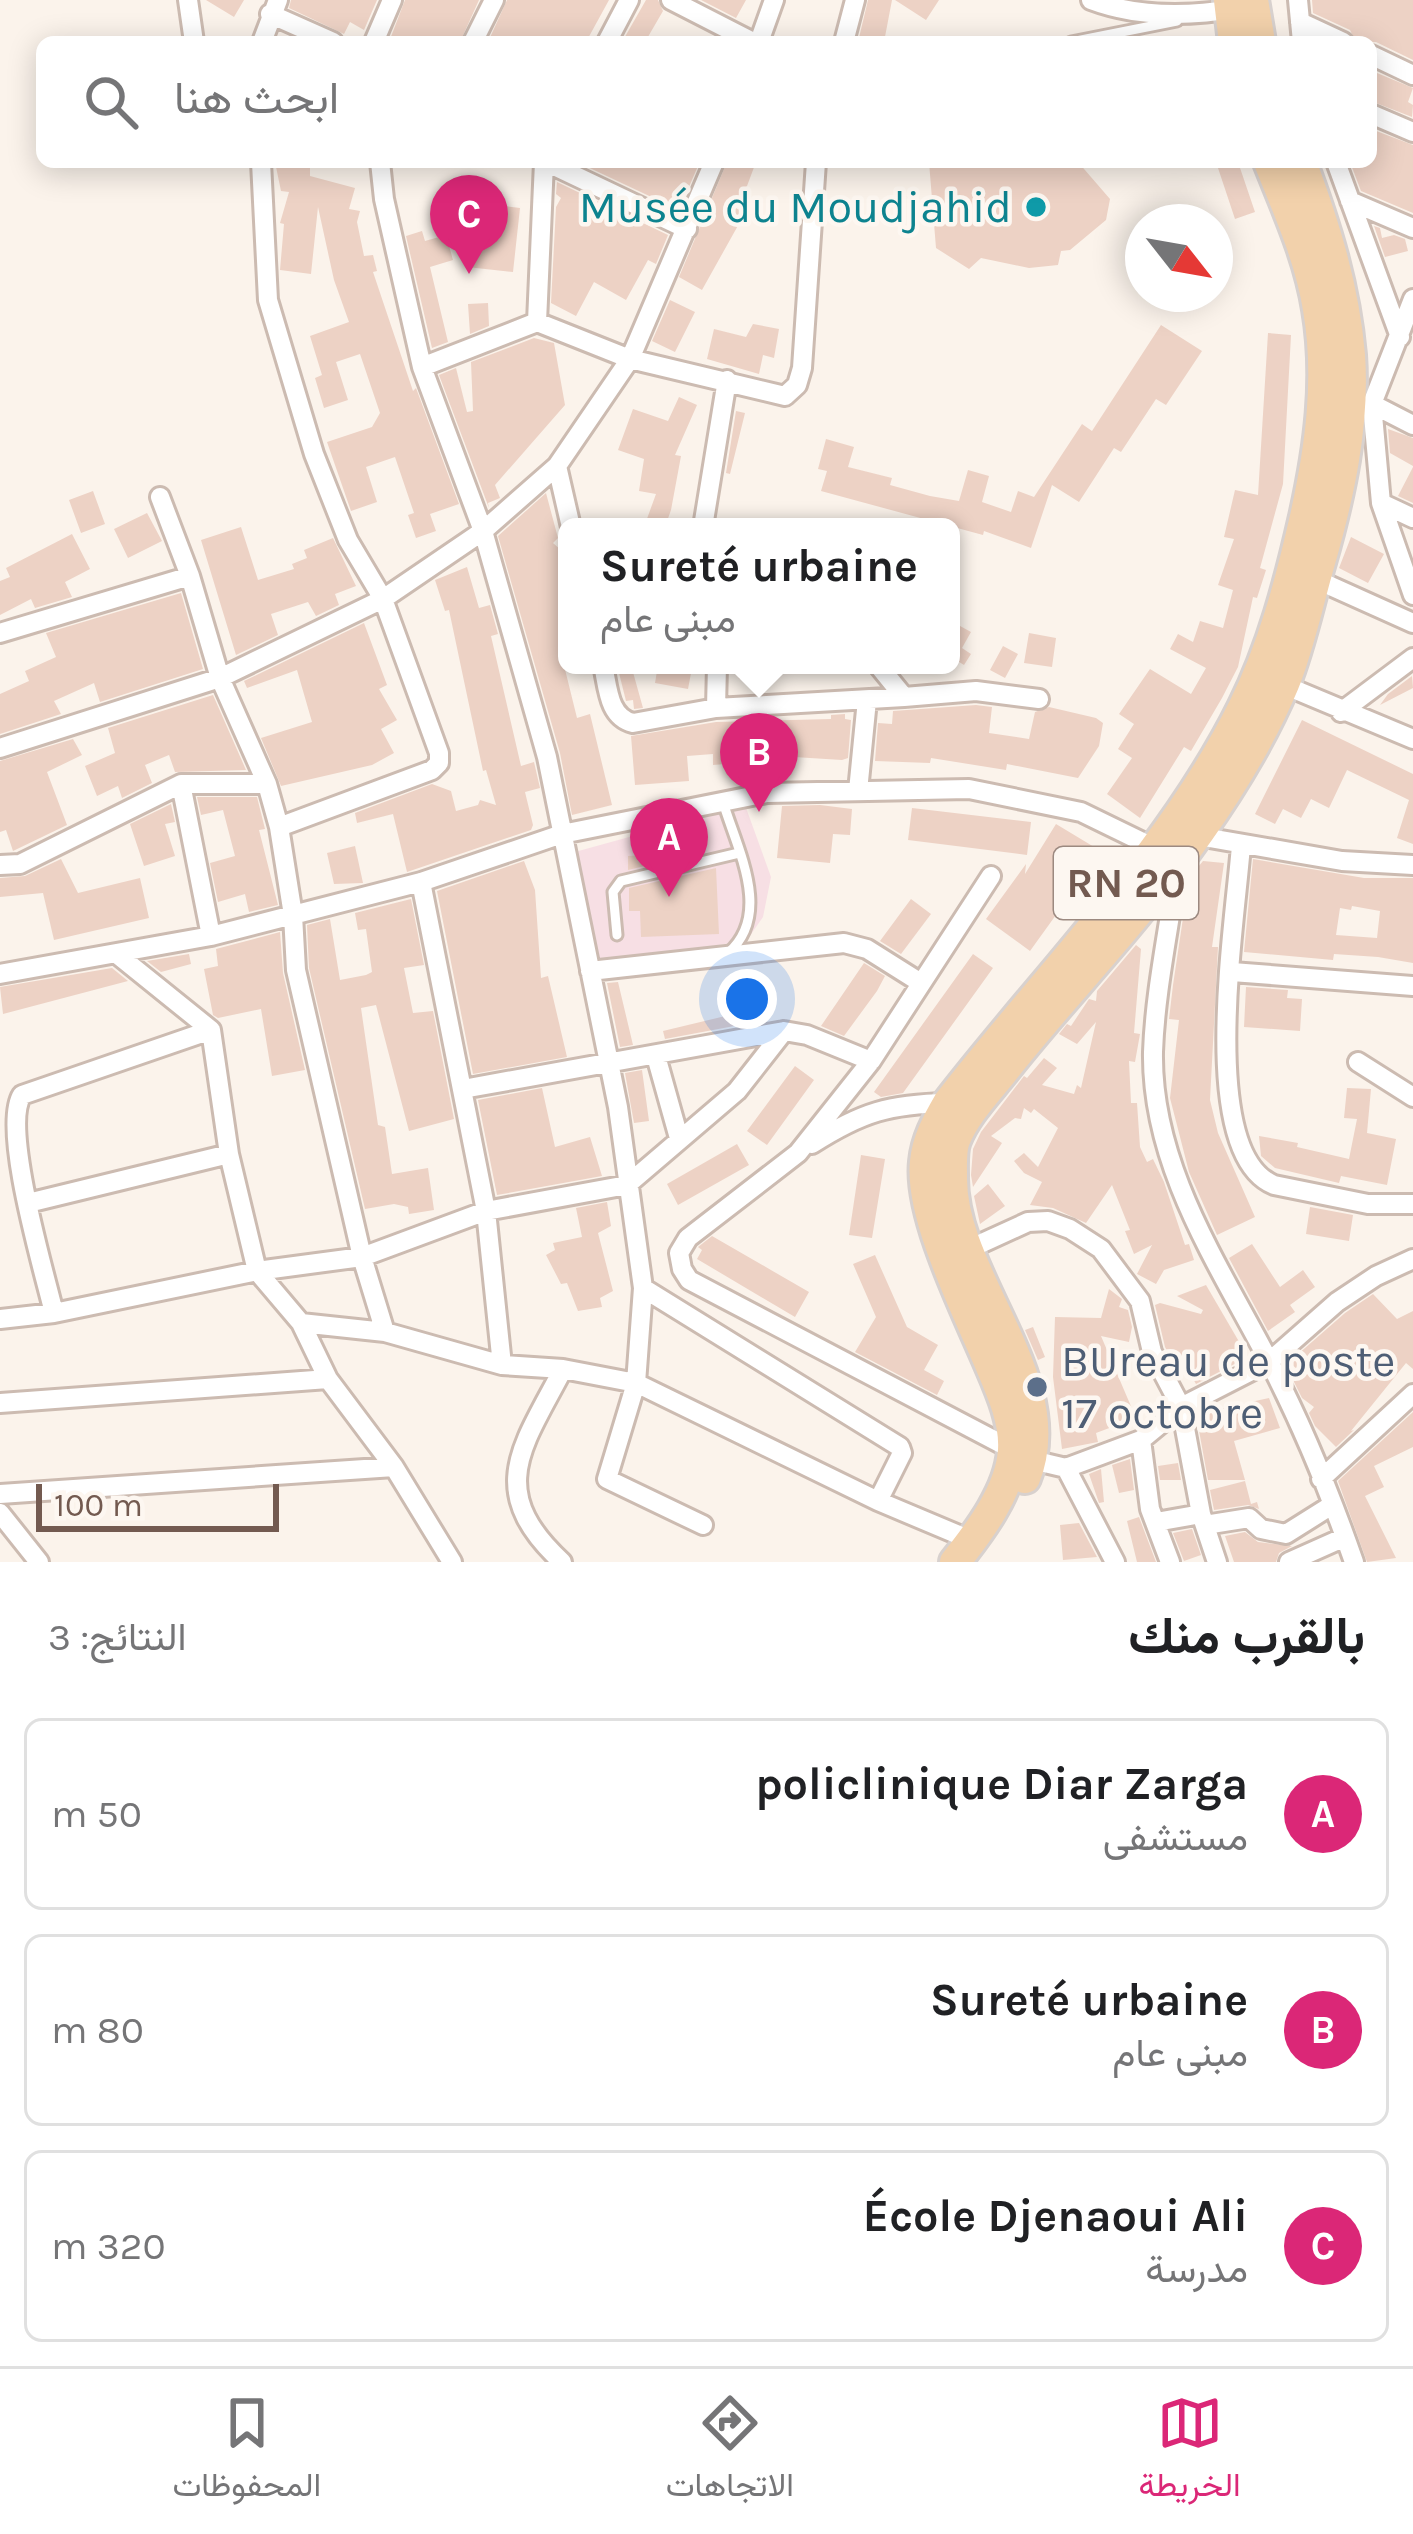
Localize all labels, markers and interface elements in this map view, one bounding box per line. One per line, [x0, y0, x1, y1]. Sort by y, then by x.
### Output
search box [36, 36, 1377, 168]
icon: search [78, 69, 144, 135]
text: ابحث هنا [174, 72, 339, 124]
pin: C [430, 175, 508, 274]
place label: Musée du Moudjahid [579, 181, 1012, 234]
marker: Musée du Moudjahid [1023, 194, 1049, 220]
north arrow [1125, 204, 1233, 312]
popup [558, 518, 960, 674]
text: Sureté urbaine [600, 540, 918, 592]
text: مبنى عام [600, 596, 736, 642]
pin: B [720, 713, 798, 812]
pin: A [630, 798, 708, 897]
road number: RN 20 [1054, 847, 1198, 919]
your location [717, 969, 777, 1029]
place label: BUreau de poste 17 octobre [1061, 1335, 1395, 1439]
marker: BUreau de poste 17 octobre [1024, 1374, 1050, 1400]
scale bar [36, 1478, 279, 1531]
text: 100 m [54, 1486, 143, 1524]
text: بالقرب منك [1128, 1606, 1365, 1666]
text: النتائج: 3 [48, 1614, 187, 1660]
text: policlinique Diar Zarga [755, 1758, 1248, 1810]
text: 50 m [51, 1791, 142, 1837]
text: A [1311, 1791, 1335, 1837]
text: مستشفى [1103, 1814, 1248, 1860]
text: Sureté urbaine [930, 1974, 1248, 2026]
text: 80 m [51, 2007, 144, 2053]
text: B [1310, 2007, 1336, 2053]
text: مبنى عام [1112, 2030, 1248, 2076]
text: École Djenaoui Ali [863, 2190, 1248, 2242]
text: 320 m [51, 2223, 166, 2269]
text: C [1311, 2223, 1335, 2269]
text: مدرسة [1145, 2246, 1248, 2292]
tab: المحفوظات [172, 2390, 321, 2514]
tab: الاتجاهات [666, 2390, 794, 2514]
tab: الخريطة [1139, 2390, 1241, 2514]

